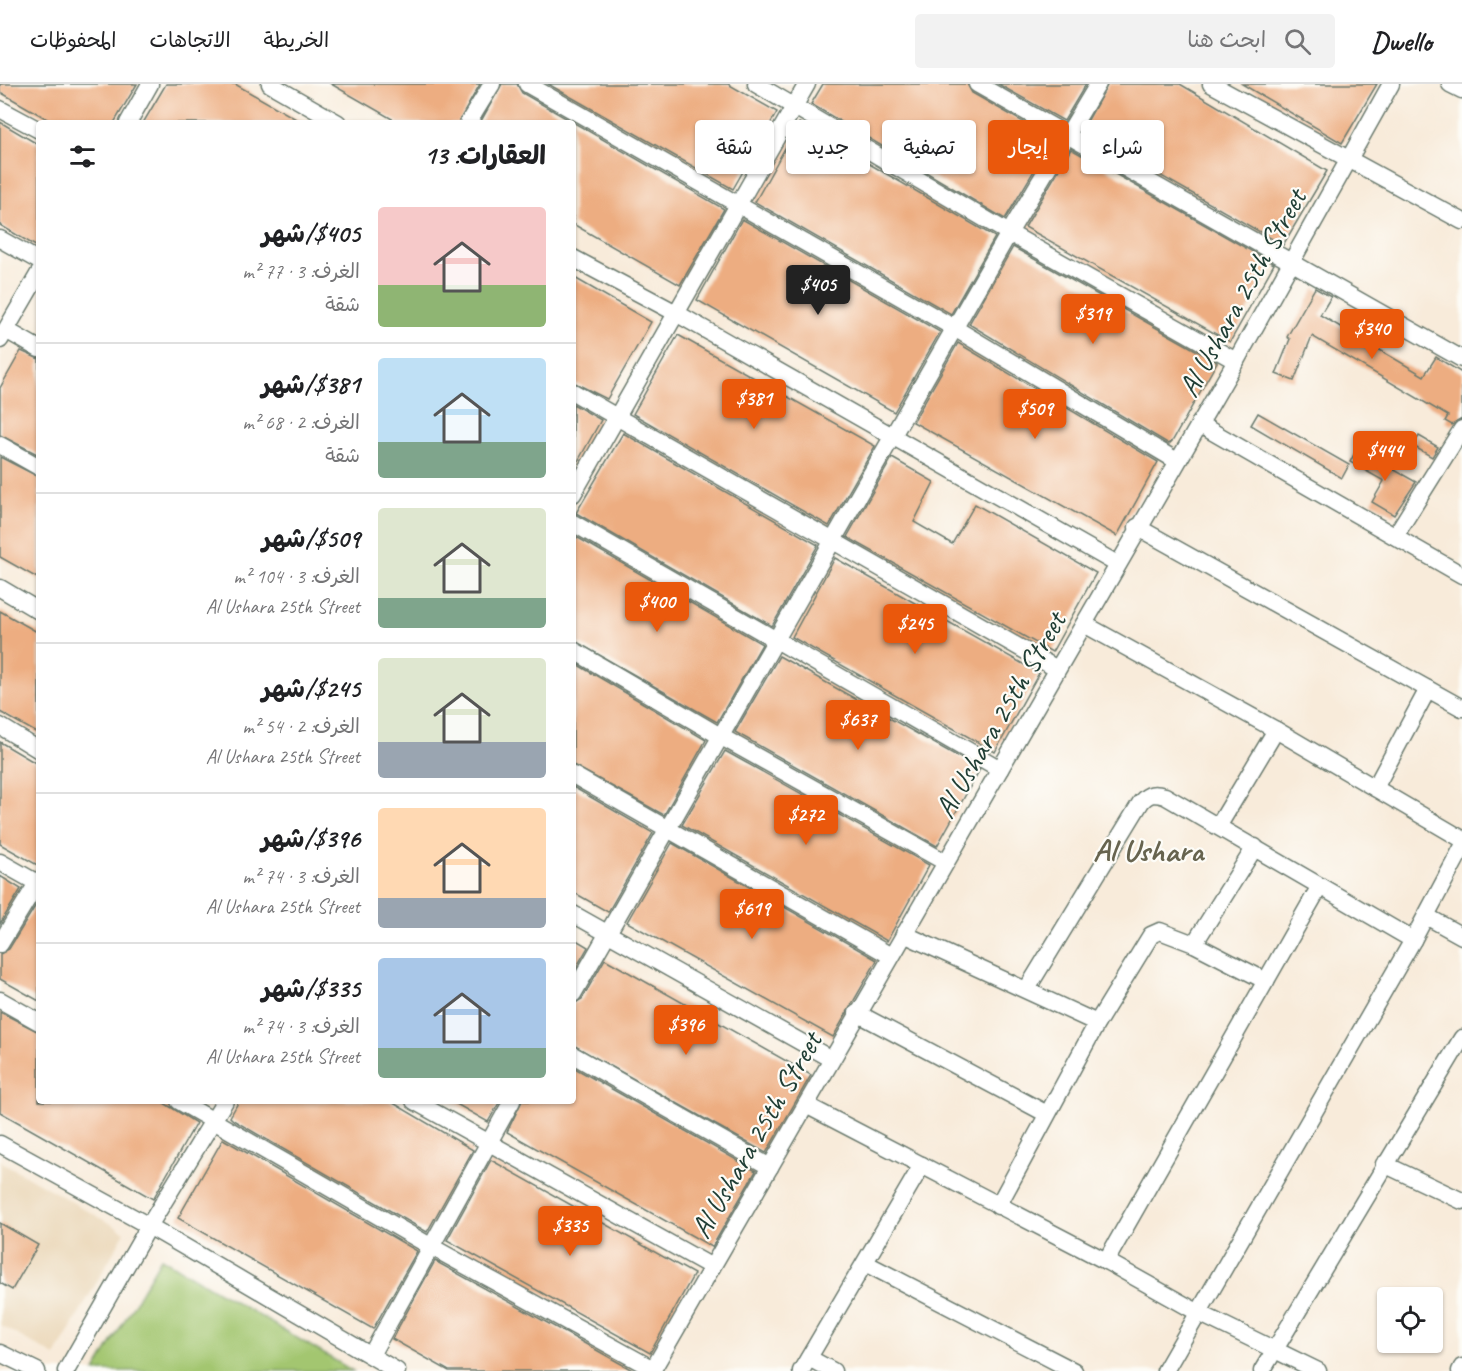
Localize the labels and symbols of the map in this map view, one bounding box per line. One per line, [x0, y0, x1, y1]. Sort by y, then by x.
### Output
street label: Al Ushara 25th Street [1169, 180, 1316, 403]
pin: $405 [782, 265, 854, 316]
pin: $319 [1057, 294, 1129, 345]
pin: $340 [1336, 309, 1408, 360]
pin: $381 [718, 379, 790, 430]
pin: $509 [999, 389, 1071, 440]
pin: $444 [1349, 431, 1421, 482]
pin: $400 [621, 582, 693, 633]
street label: Al Ushara 25th Street [926, 603, 1076, 825]
pin: $245 [879, 604, 951, 655]
pin: $637 [822, 700, 894, 751]
pin: $272 [770, 795, 842, 846]
district label: Al Ushara [1093, 830, 1206, 871]
pin: $619 [716, 889, 788, 940]
pin: $396 [650, 1005, 722, 1056]
street label: Al Ushara 25th Street [682, 1023, 832, 1245]
pin: $335 [534, 1206, 606, 1257]

